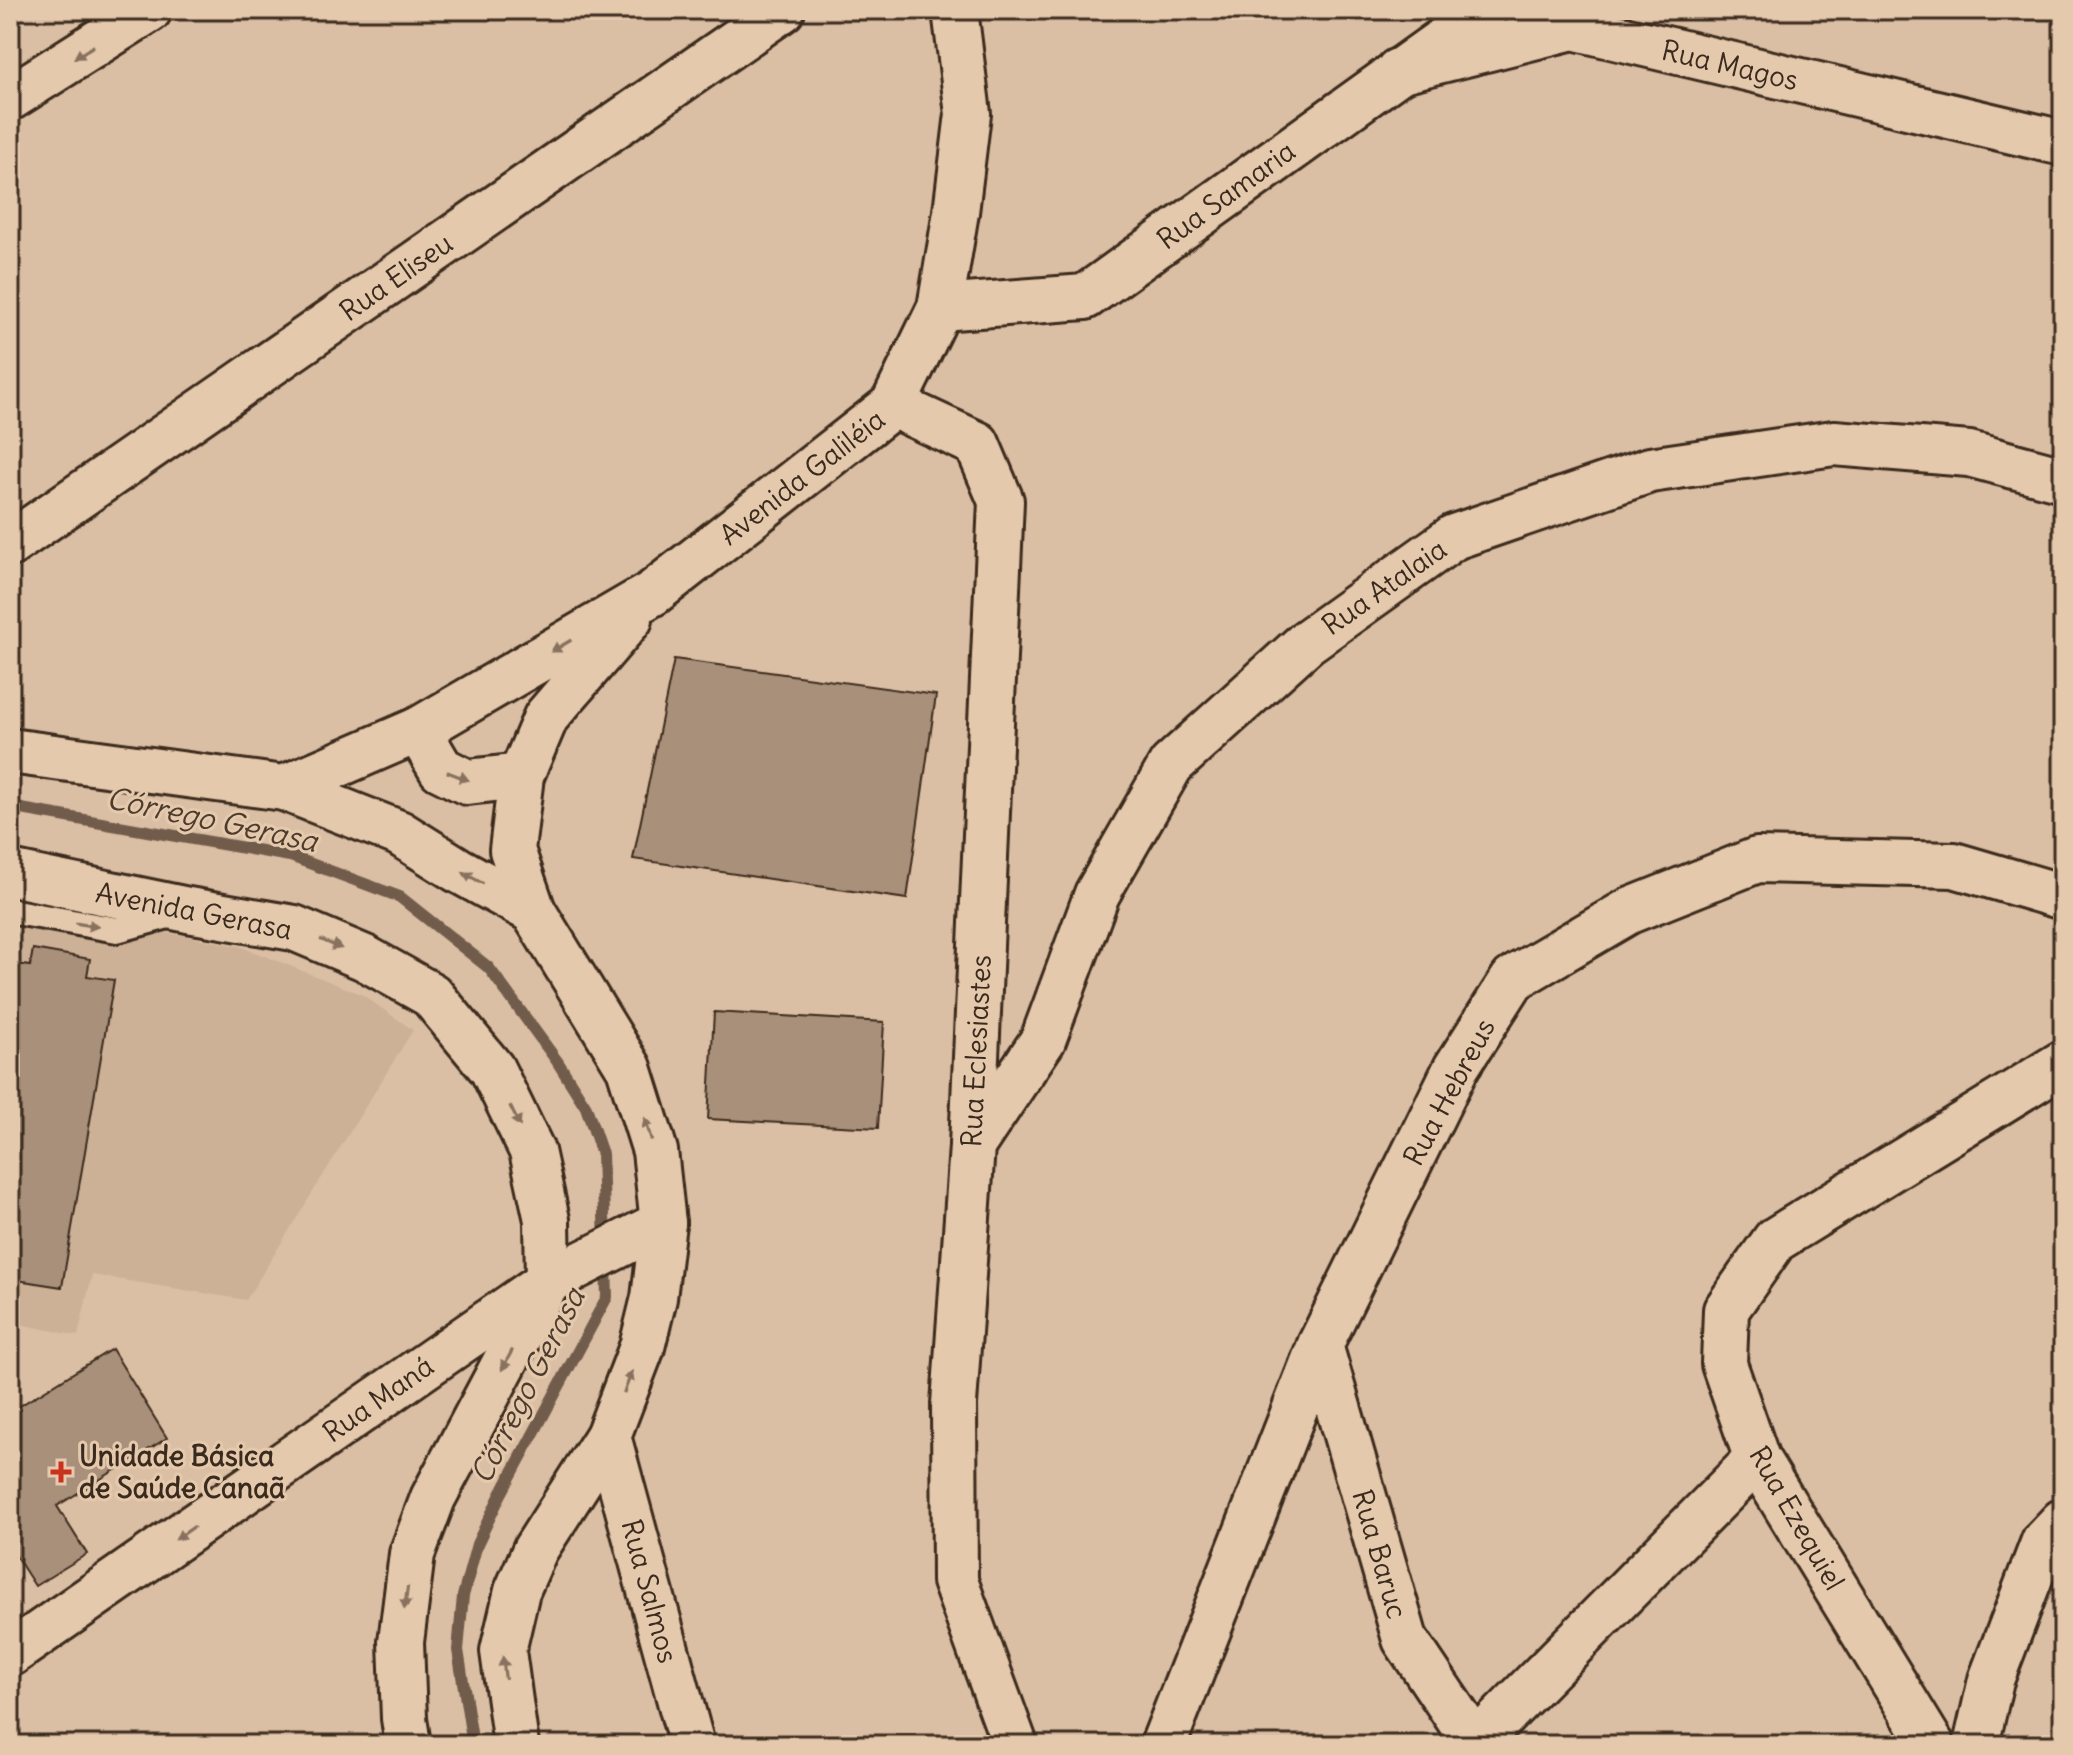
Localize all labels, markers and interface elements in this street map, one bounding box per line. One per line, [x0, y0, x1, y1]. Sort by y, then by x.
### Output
street label: Rua Magos [1658, 32, 1802, 98]
one-way arrow [73, 44, 94, 59]
street label: Rua Samaria [1150, 133, 1302, 257]
street label: Rua Eliseu [333, 225, 459, 329]
street label: Avenida Galiléia [712, 401, 892, 553]
street label: Rua Atalaia [1315, 531, 1453, 643]
one-way arrow [550, 639, 572, 653]
one-way arrow [446, 770, 470, 783]
water label: Córrego Gerasa [103, 778, 323, 860]
one-way arrow [462, 872, 484, 886]
street label: Avenida Gerasa [93, 874, 295, 948]
one-way arrow [74, 919, 99, 932]
one-way arrow [319, 938, 343, 951]
street label: Rua Eclesiastes [953, 954, 999, 1148]
street label: Rua Hebreus [1395, 1012, 1503, 1172]
one-way arrow [508, 1104, 522, 1128]
one-way arrow [641, 1116, 654, 1140]
water label: Córrego Gerasa [462, 1280, 594, 1490]
street label: Rua Maná [316, 1348, 440, 1450]
one-way arrow [500, 1349, 513, 1372]
one-way arrow [622, 1370, 635, 1394]
place label: Unidade Básica de Saúde Canaã [79, 1438, 285, 1506]
street label: Rua Ezequiel [1741, 1440, 1853, 1596]
marker: Unidade Básica de Saúde Canaã [50, 1461, 72, 1483]
street label: Rua Baruc [1344, 1485, 1416, 1623]
street label: Rua Salmos [614, 1515, 686, 1667]
one-way arrow [174, 1525, 195, 1540]
one-way arrow [400, 1586, 413, 1611]
one-way arrow [498, 1655, 511, 1680]

